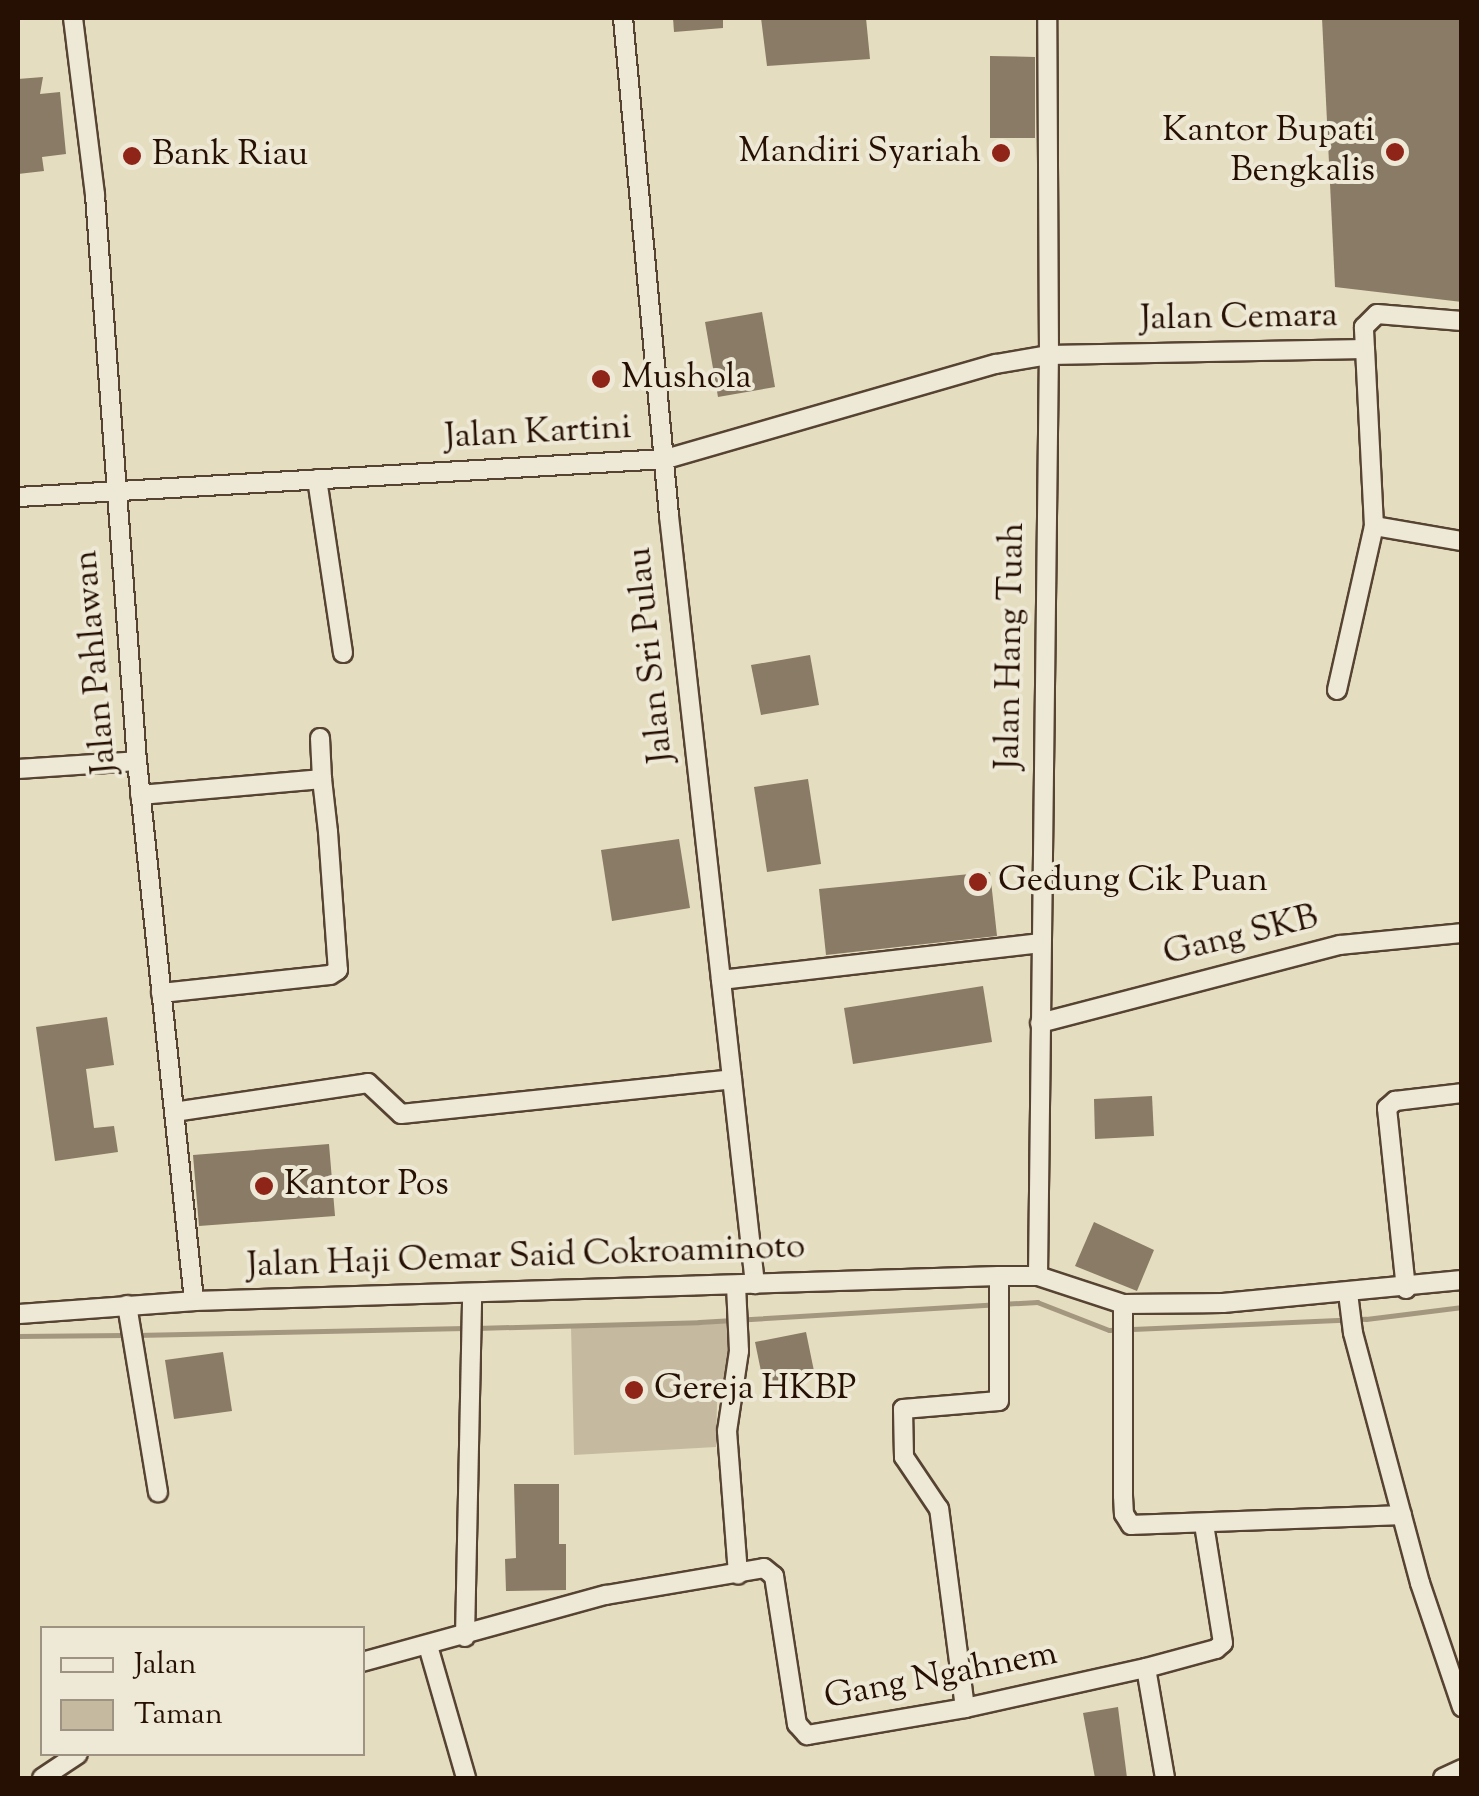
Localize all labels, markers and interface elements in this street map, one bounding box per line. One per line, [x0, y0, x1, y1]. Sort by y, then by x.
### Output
place label: Kantor Bupati Bengkalis [1162, 111, 1375, 193]
place label: Mandiri Syariah [739, 132, 981, 174]
place label: Bank Riau [152, 135, 308, 177]
marker: Kantor Bupati Bengkalis [1384, 141, 1406, 163]
marker: Mandiri Syariah [990, 142, 1012, 164]
marker: Bank Riau [121, 145, 143, 167]
street label: Jalan Cemara [1140, 296, 1338, 342]
place label: Mushola [621, 358, 752, 400]
marker: Mushola [590, 368, 612, 390]
street label: Jalan Kartini [444, 408, 632, 460]
street label: Jalan Hang Tuah [989, 522, 1035, 770]
street label: Jalan Sri Pulau [620, 545, 684, 765]
street label: Jalan Pahlawan [66, 548, 128, 776]
place label: Gedung Cik Puan [998, 861, 1268, 903]
marker: Gedung Cik Puan [967, 871, 989, 893]
street label: Gang SKB [1159, 898, 1323, 976]
place label: Kantor Pos [284, 1165, 449, 1207]
marker: Kantor Pos [253, 1175, 275, 1197]
street label: Jalan Haji Oemar Said Cokroaminoto [246, 1227, 806, 1289]
place label: Gereja HKBP [654, 1369, 856, 1411]
marker: Gereja HKBP [623, 1379, 645, 1401]
legend [40, 1626, 365, 1756]
street label: Gang Ngahnem [821, 1634, 1061, 1720]
text: Jalan [134, 1644, 196, 1687]
text: Taman [134, 1694, 223, 1737]

